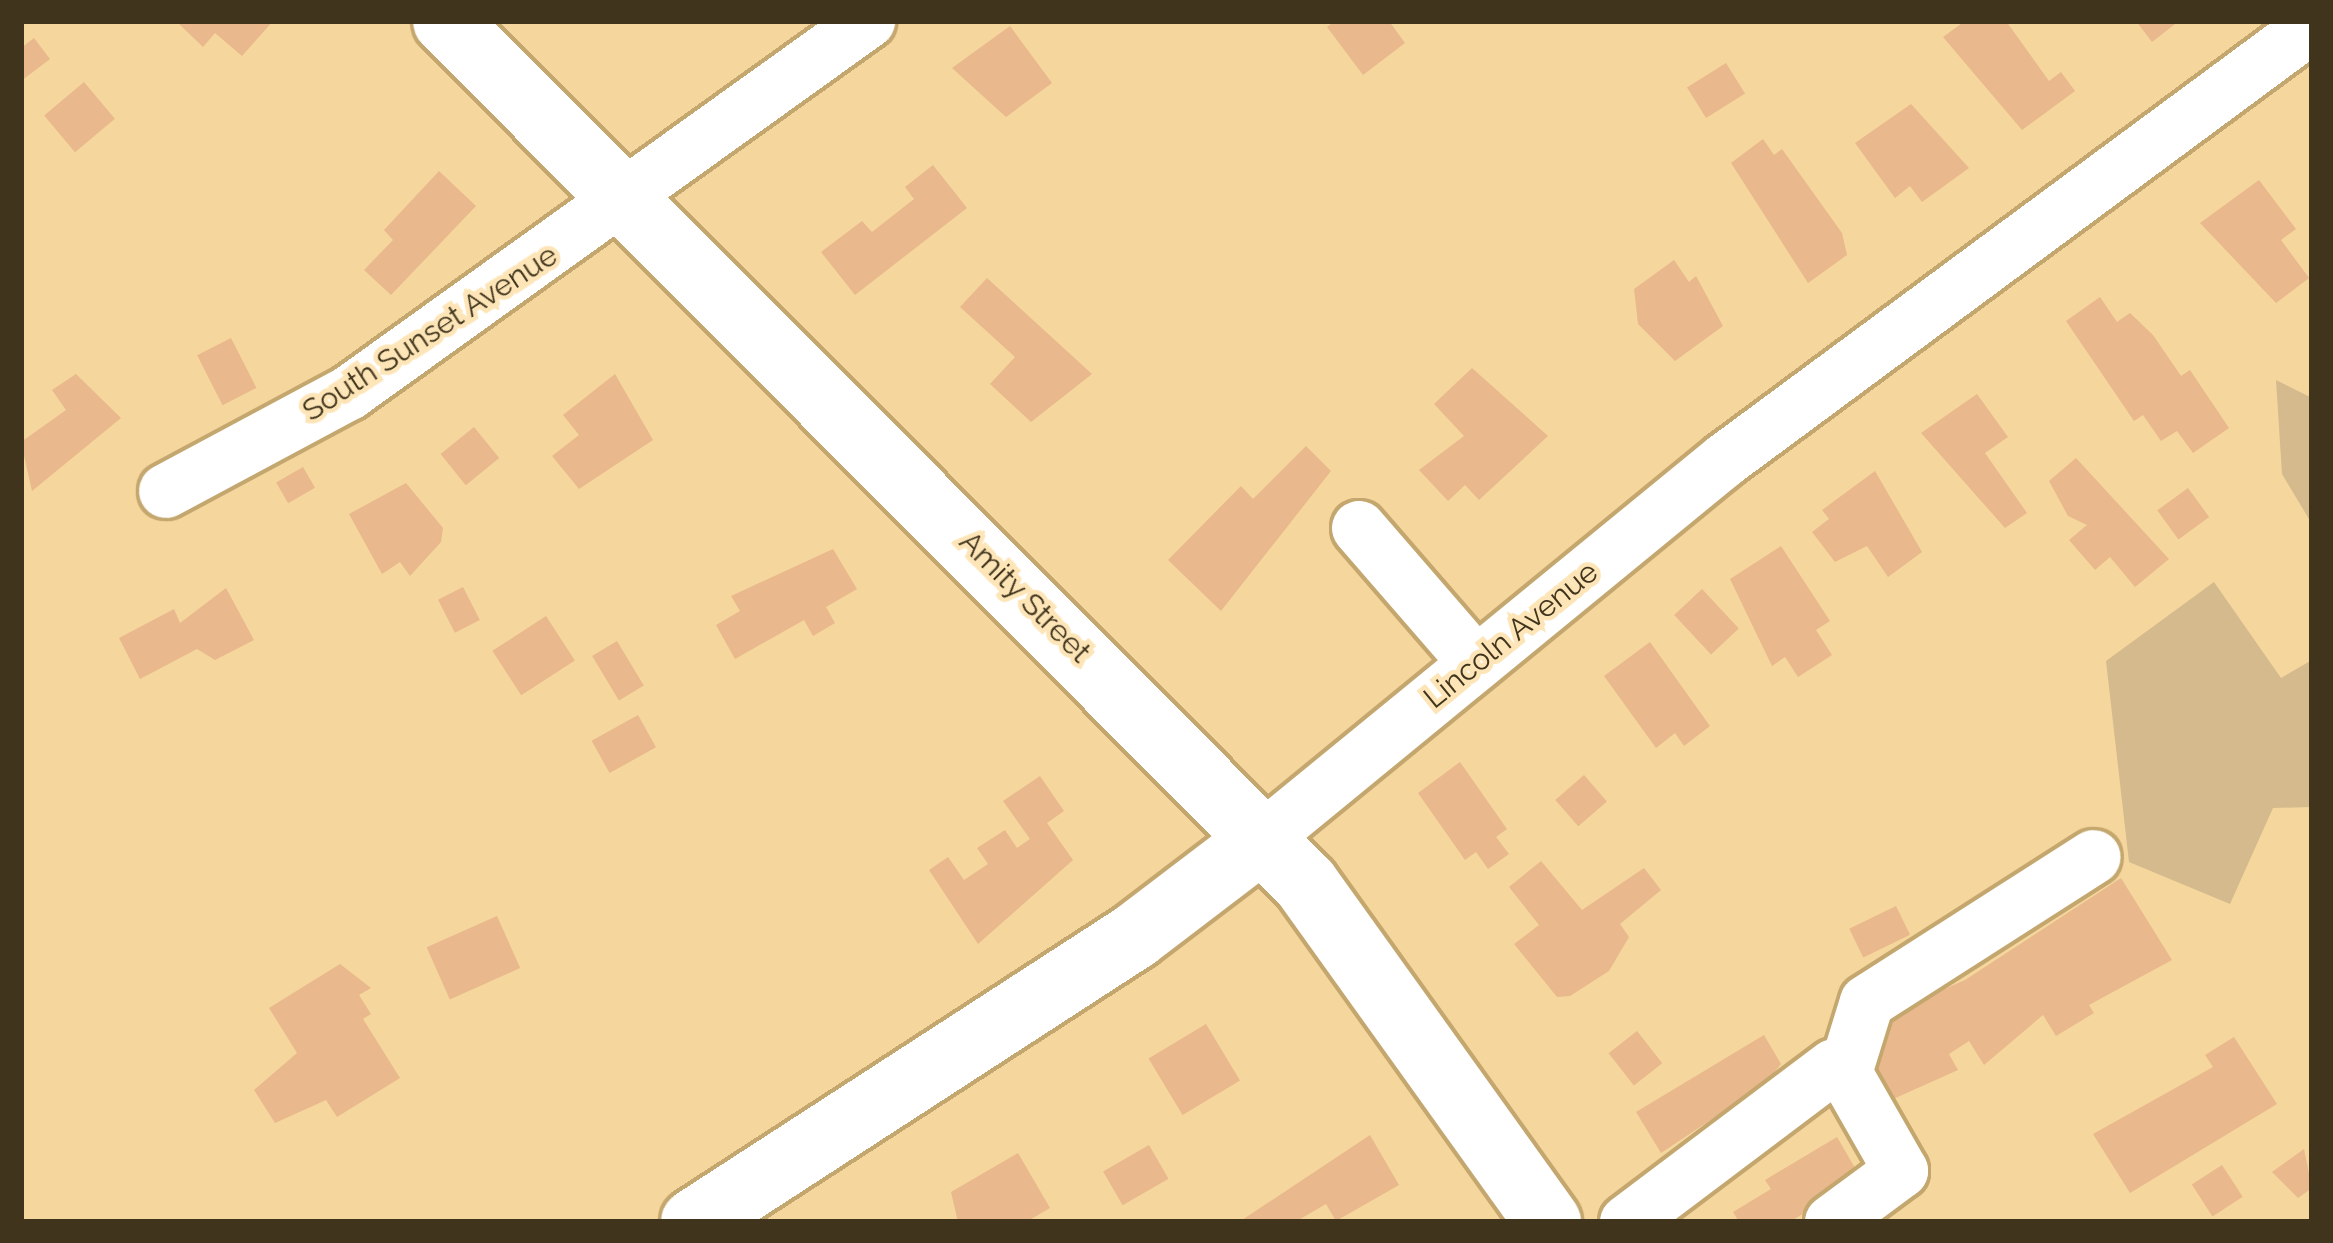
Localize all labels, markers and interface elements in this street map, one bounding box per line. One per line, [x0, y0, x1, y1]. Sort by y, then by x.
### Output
street label: South Sunset Avenue [295, 237, 565, 429]
street label: Amity Street [952, 524, 1098, 670]
street label: Lincoln Avenue [1416, 554, 1606, 716]

